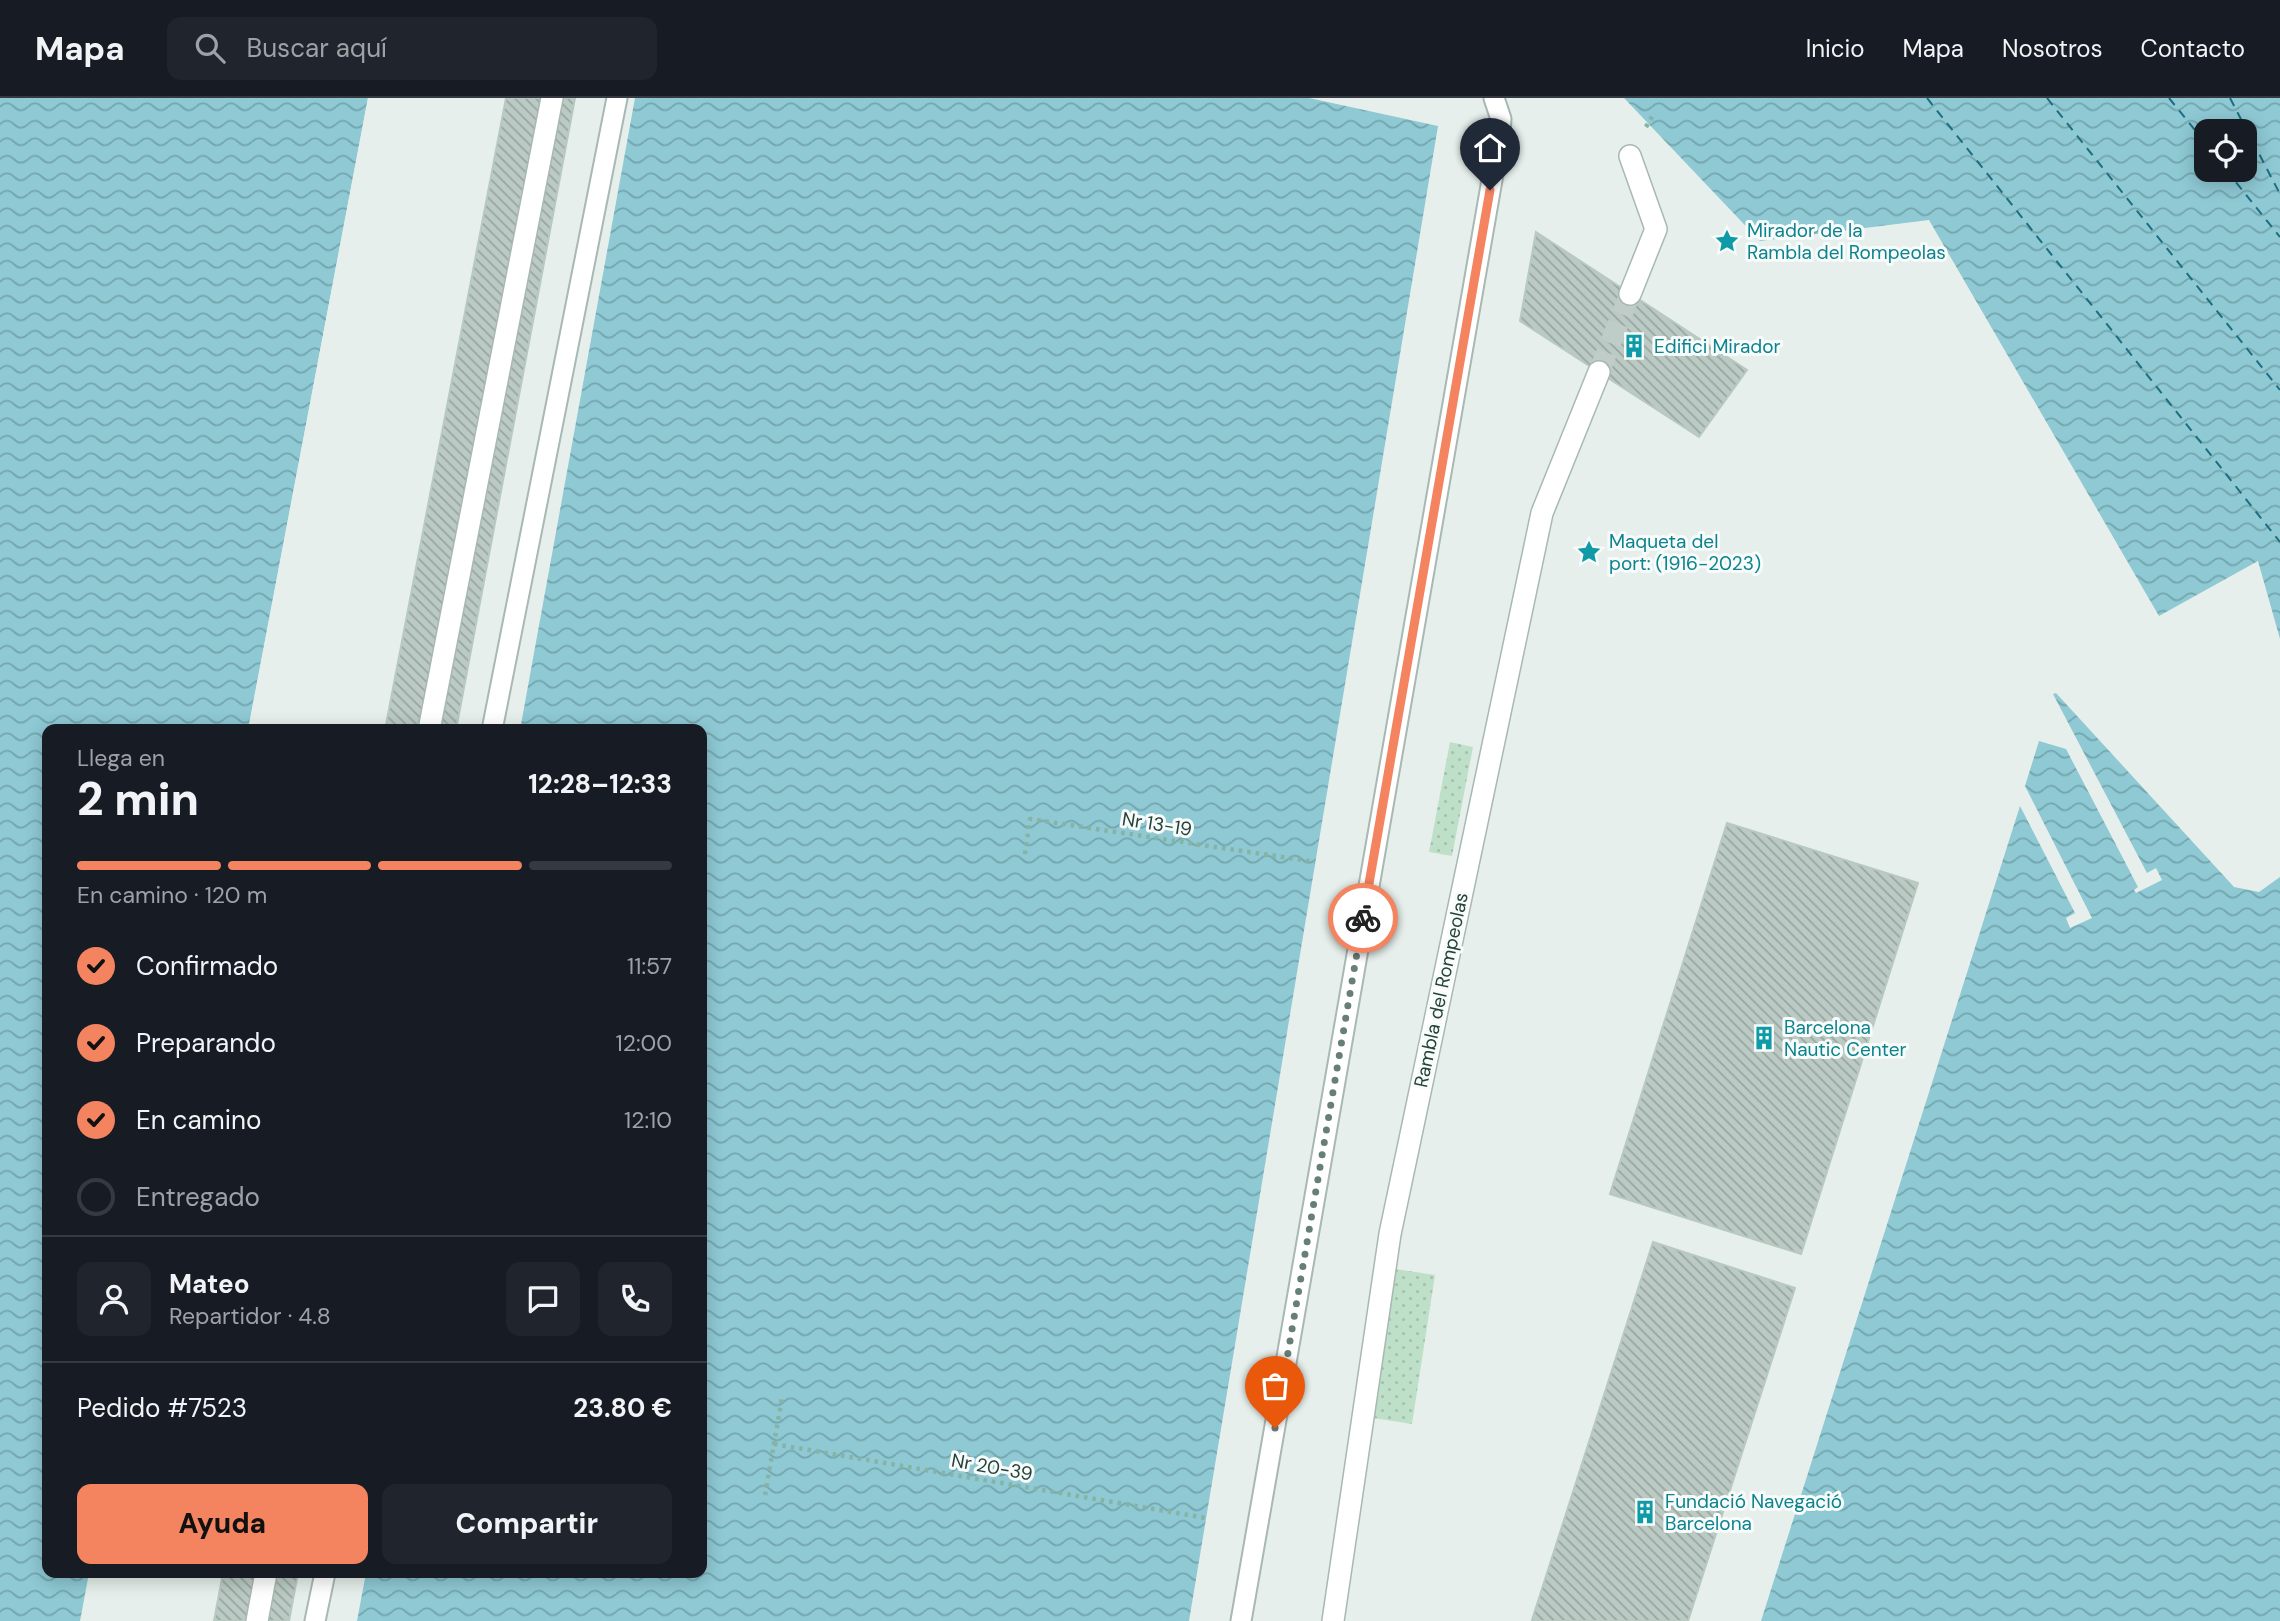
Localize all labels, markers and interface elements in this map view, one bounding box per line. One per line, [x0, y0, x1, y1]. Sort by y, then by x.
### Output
search box [167, 17, 657, 80]
text: Mapa [35, 27, 125, 70]
icon: search [191, 29, 229, 67]
text: Buscar aquí [247, 31, 387, 65]
text: Inicio [1806, 33, 1865, 64]
text: Mapa [1903, 33, 1964, 64]
text: Nosotros [2002, 33, 2103, 64]
text: Contacto [2141, 33, 2245, 64]
pin [1460, 118, 1520, 190]
map controls [2194, 119, 2257, 182]
button: locate [2194, 119, 2257, 182]
icon: home [1471, 129, 1509, 167]
place label: Mirador de la Rambla del Rompeolas [1747, 218, 1946, 265]
place icon: Mirador de la Rambla del Rompeolas [1713, 227, 1741, 255]
building icon: Edifici Mirador [1620, 332, 1648, 360]
place label: Edifici Mirador [1654, 334, 1781, 359]
place label: Maqueta del port: (1916-2023) [1609, 529, 1761, 576]
place icon: Maqueta del port: (1916-2023) [1575, 538, 1603, 566]
text: Llega en [77, 743, 165, 773]
text: 12:28–12:33 [528, 767, 672, 801]
text: 2 min [77, 769, 199, 829]
street label: Nr 13-19 [1120, 806, 1194, 842]
text: En camino · 120 m [77, 880, 267, 910]
courier [1328, 883, 1398, 953]
street label: Rambla del Rompeolas [1408, 890, 1474, 1090]
icon: bike [1344, 899, 1382, 937]
icon: check [77, 947, 115, 985]
text: Confirmado [136, 949, 278, 983]
text: 11:57 [627, 951, 672, 981]
place label: Barcelona Nautic Center [1784, 1015, 1907, 1062]
icon: check [77, 1024, 115, 1062]
building icon: Barcelona Nautic Center [1750, 1024, 1778, 1052]
text: Preparando [136, 1026, 276, 1060]
text: 12:00 [615, 1028, 672, 1058]
icon: check [77, 1101, 115, 1139]
text: En camino [136, 1103, 261, 1137]
text: 12:10 [624, 1105, 672, 1135]
text: Entregado [136, 1180, 260, 1214]
button: person [77, 1262, 151, 1336]
button: chat [506, 1262, 580, 1336]
button: phone [598, 1262, 672, 1336]
text: Mateo [169, 1267, 250, 1301]
text: Repartidor · 4.8 [169, 1301, 331, 1331]
pin [1245, 1356, 1305, 1428]
icon: bag [1256, 1367, 1294, 1405]
text: Pedido #7523 [77, 1391, 247, 1425]
text: 23.80 € [573, 1391, 672, 1425]
street label: Nr 20-39 [950, 1448, 1034, 1486]
button: Ayuda [77, 1484, 368, 1564]
button: Compartir [382, 1484, 672, 1564]
place label: Fundació Navegació Barcelona [1665, 1489, 1842, 1536]
building icon: Fundació Navegació Barcelona [1631, 1498, 1659, 1526]

